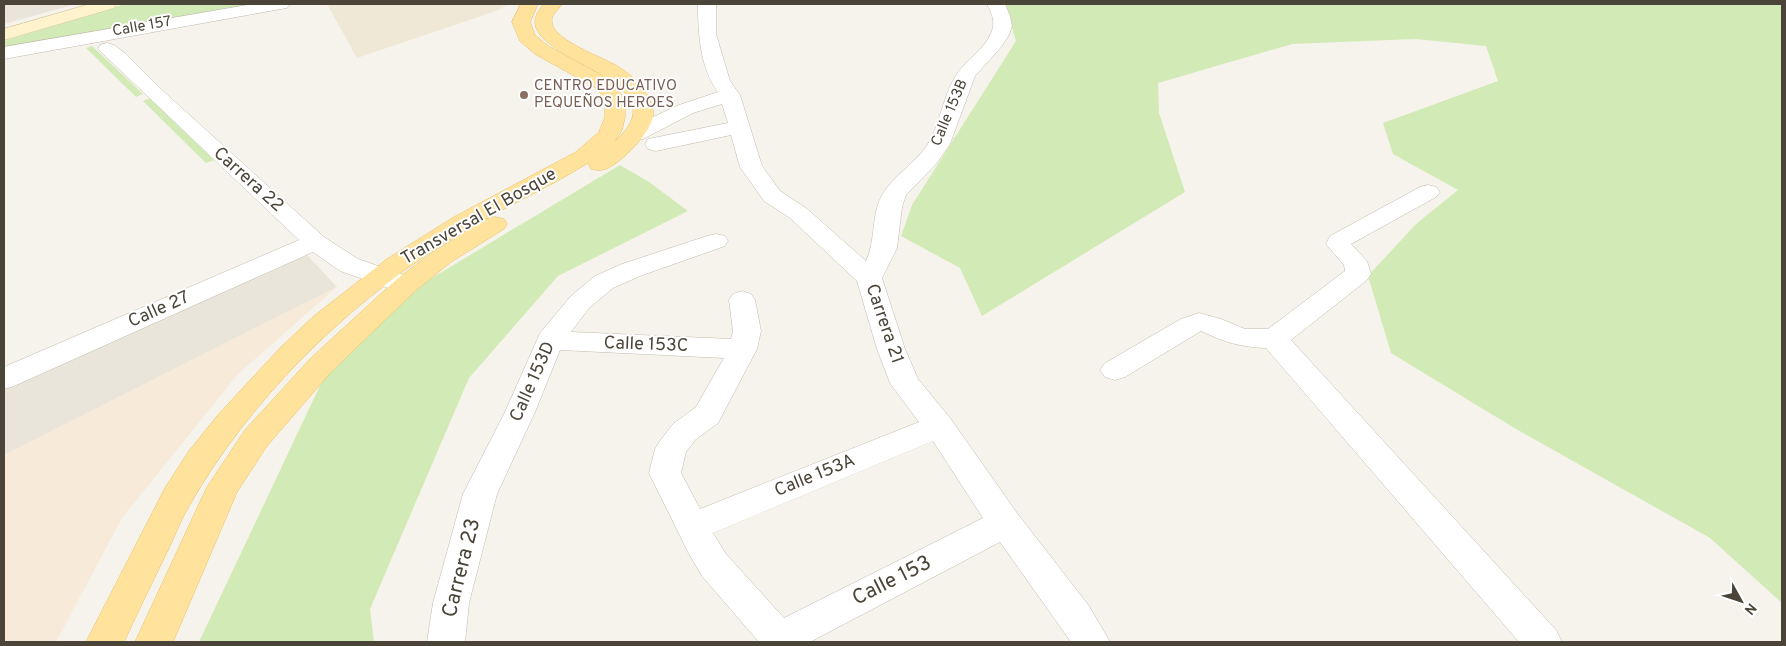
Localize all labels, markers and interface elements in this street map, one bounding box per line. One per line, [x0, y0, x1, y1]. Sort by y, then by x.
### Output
street label: Calle 157 [111, 12, 173, 42]
place label: CENTRO EDUCATIVO PEQUEÑOS HEROES [534, 77, 677, 113]
street label: Calle 153B [927, 77, 973, 149]
marker: CENTRO EDUCATIVO PEQUEÑOS HEROES [518, 89, 530, 101]
street label: Carrera 22 [208, 142, 288, 218]
street label: Transversal El Bosque [397, 163, 561, 271]
street label: Carrera 21 [860, 281, 908, 367]
street label: Calle 27 [125, 286, 193, 334]
street label: Calle 153C [603, 332, 689, 358]
street label: Calle 153D [505, 338, 561, 426]
street label: Calle 153A [771, 449, 859, 503]
street label: Carrera 23 [437, 516, 487, 620]
street label: Calle 153 [848, 550, 936, 612]
north arrow [1716, 576, 1766, 626]
text: N [1740, 599, 1760, 618]

